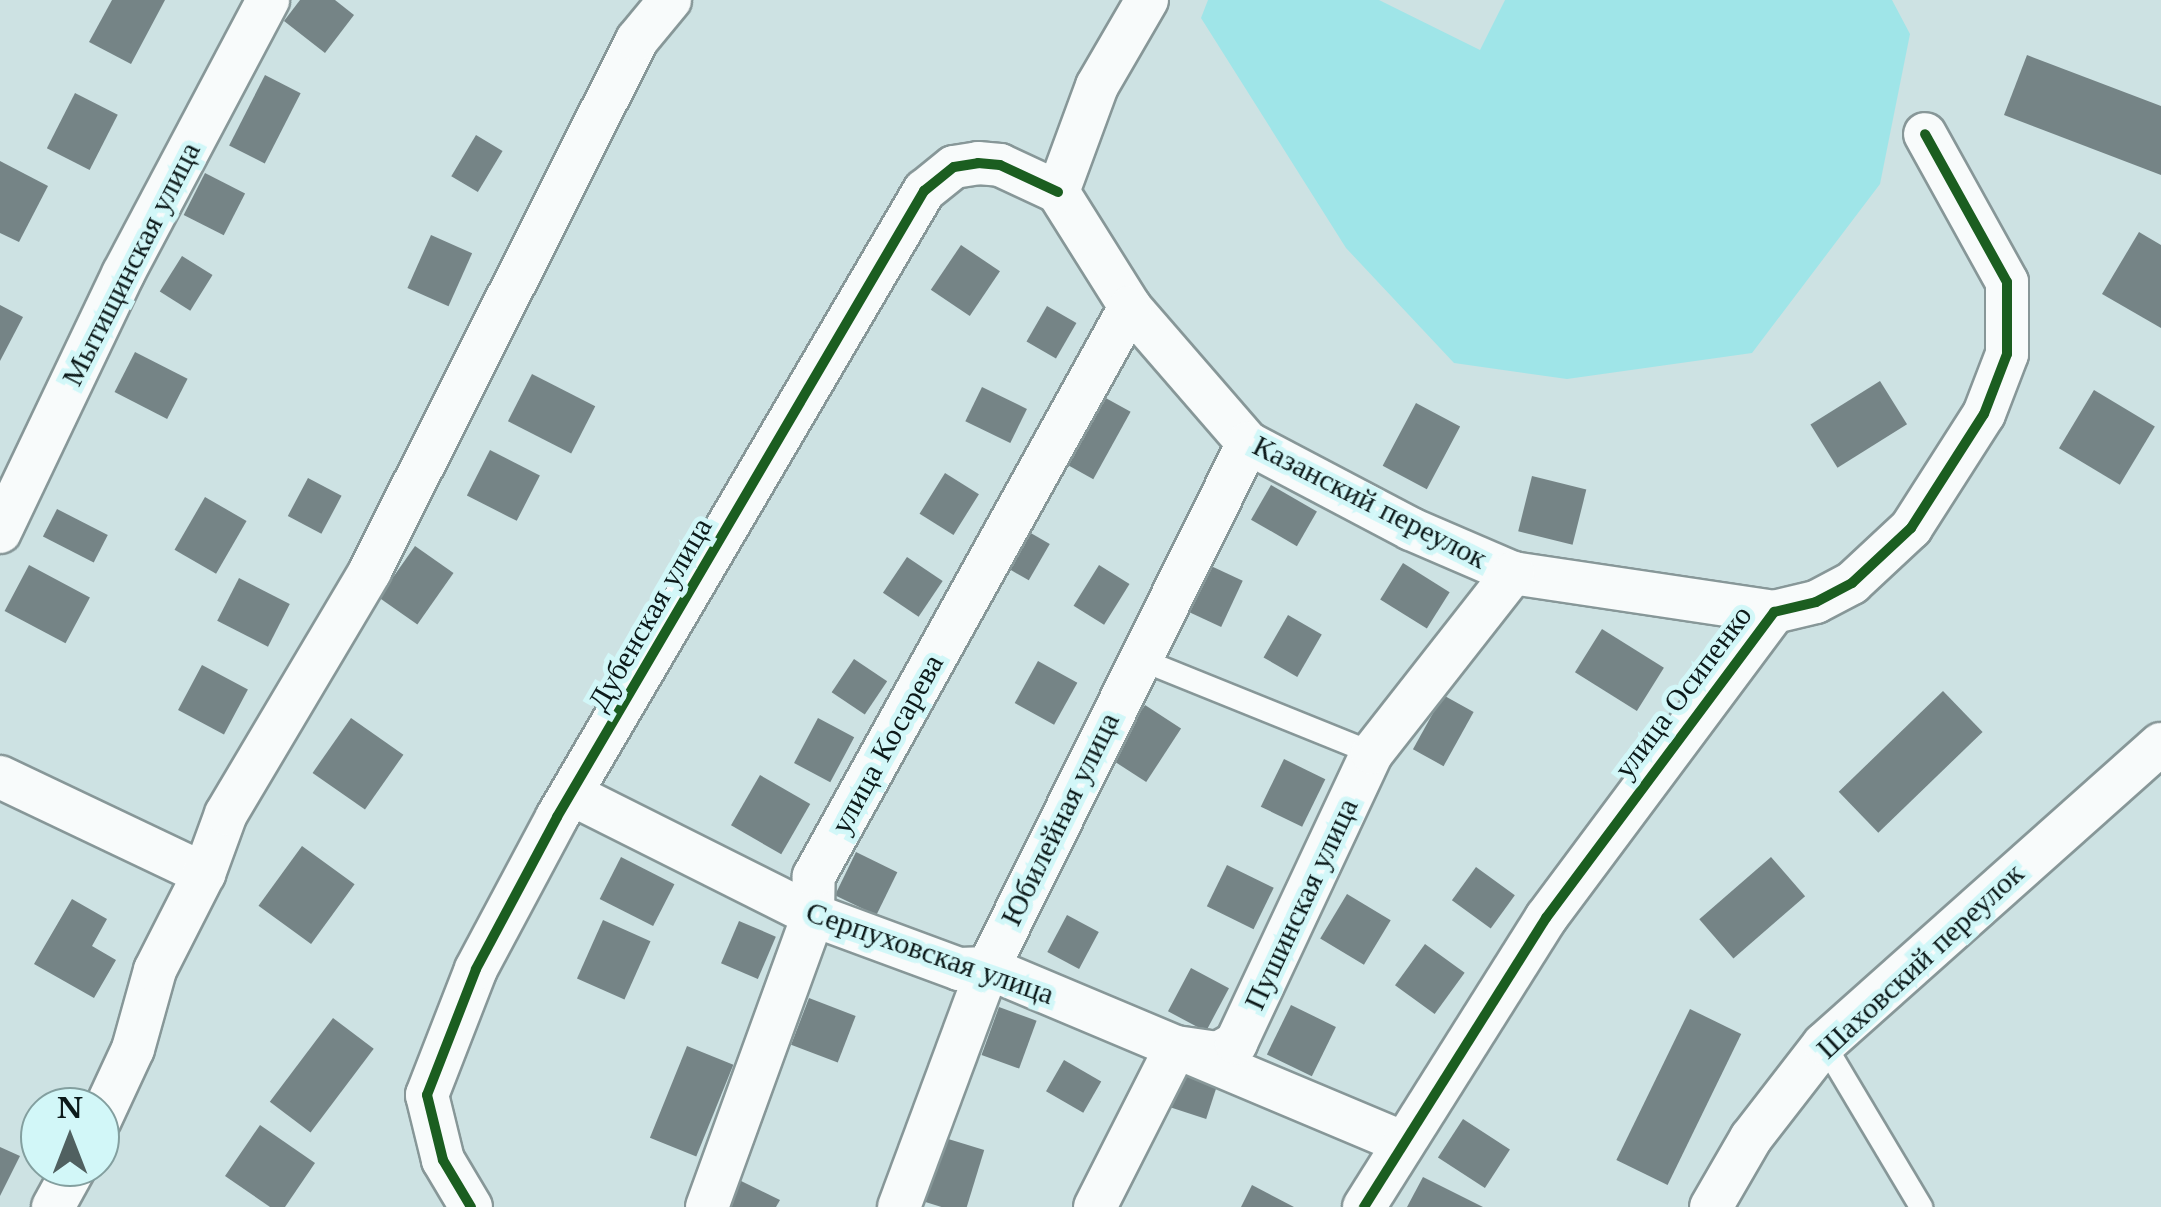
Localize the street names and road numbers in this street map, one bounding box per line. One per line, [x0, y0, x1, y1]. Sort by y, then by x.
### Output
street label: Мытищинская улица [54, 136, 208, 392]
street label: Казанский переулок [1247, 427, 1493, 577]
street label: Дубенская улица [580, 511, 720, 717]
street label: улица Осипенко [1606, 598, 1760, 786]
street label: улица Косарева [823, 648, 951, 840]
street label: Юбилейная улица [993, 707, 1127, 931]
street label: Пушинская улица [1236, 793, 1366, 1015]
street label: Шаховский переулок [1809, 856, 2031, 1066]
street label: Серпуховская улица [801, 894, 1059, 1012]

